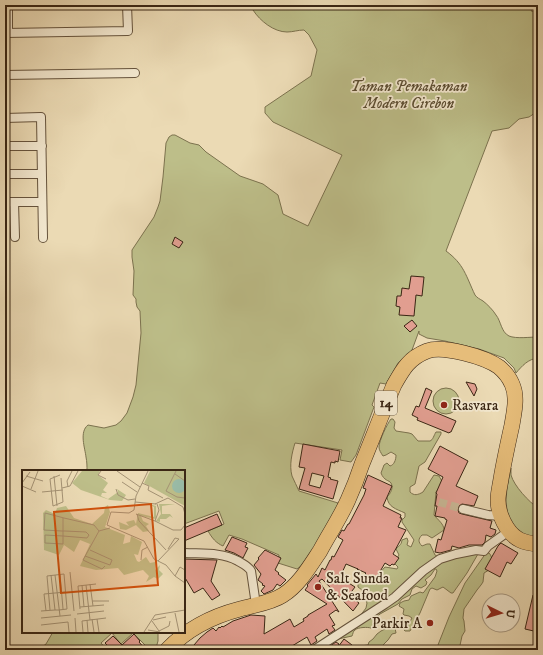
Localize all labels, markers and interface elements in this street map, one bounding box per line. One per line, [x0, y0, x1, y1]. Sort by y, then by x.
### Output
park label: Taman Pemakaman Modern Cirebon [351, 77, 468, 113]
road number: 14 [375, 391, 397, 415]
place label: Rasvara [452, 396, 499, 415]
marker: Rasvara [439, 400, 449, 410]
inset map [22, 470, 185, 633]
place label: Salt Sunda & Seafood [326, 569, 390, 605]
marker: Salt Sunda & Seafood [313, 582, 323, 592]
north arrow [481, 593, 521, 633]
text: U [503, 609, 517, 619]
place label: Parkir A [372, 614, 422, 633]
marker: Parkir A [425, 618, 435, 628]

